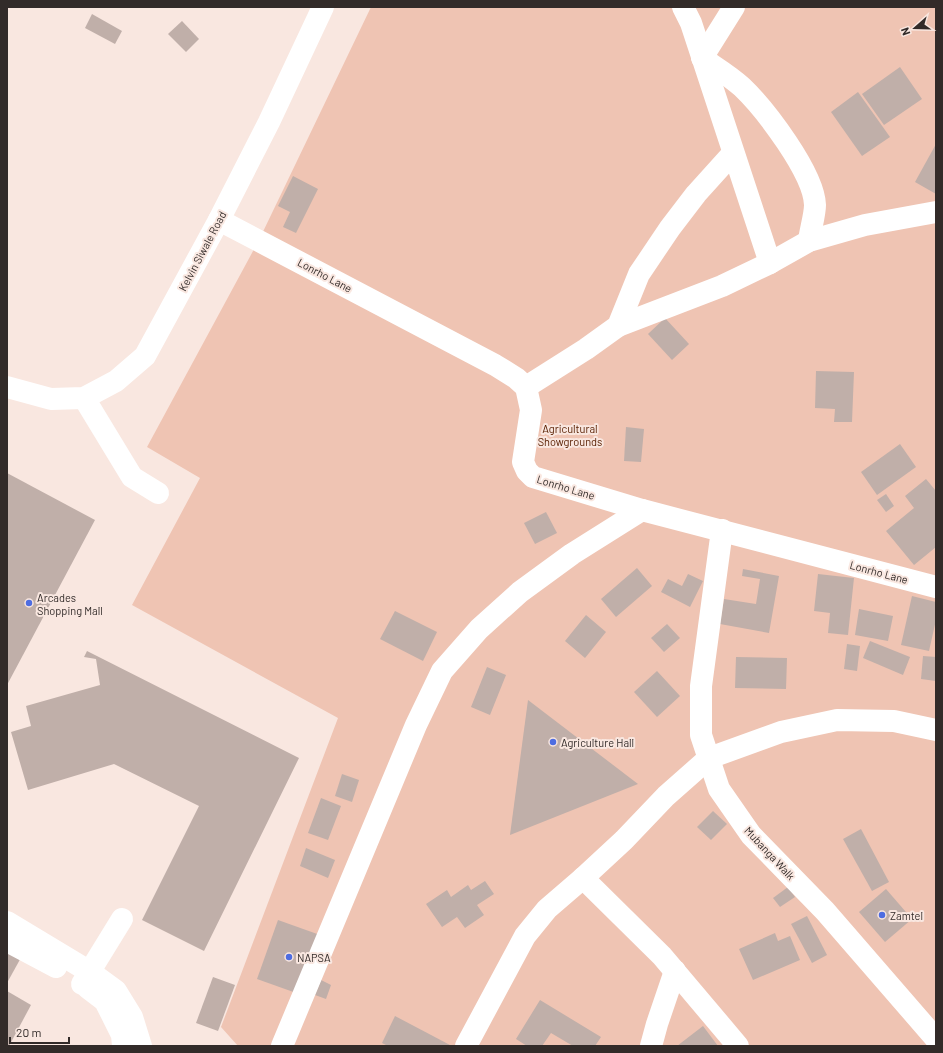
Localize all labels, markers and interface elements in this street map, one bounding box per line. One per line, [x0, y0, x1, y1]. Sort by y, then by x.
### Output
north arrow [895, 8, 935, 48]
text: N [898, 26, 912, 37]
street label: Kelvin Siwale Road [175, 209, 229, 293]
street label: Lonrho Lane [296, 255, 355, 295]
park label: Agricultural Showgrounds [538, 422, 602, 448]
street label: Lonrho Lane [536, 472, 597, 502]
street label: Lonrho Lane [848, 558, 910, 586]
place label: Arcades Shopping Mall [37, 591, 103, 617]
marker: Arcades Shopping Mall [24, 598, 34, 608]
place label: Agriculture Hall [561, 736, 634, 749]
marker: Agriculture Hall [548, 737, 558, 747]
street label: Mubanga Walk [742, 824, 798, 883]
place label: Zamtel [890, 909, 923, 922]
marker: Zamtel [877, 910, 887, 920]
place label: NAPSA [297, 951, 331, 964]
marker: NAPSA [284, 952, 294, 962]
scale bar [10, 1019, 69, 1045]
text: 20 m [16, 1025, 42, 1039]

